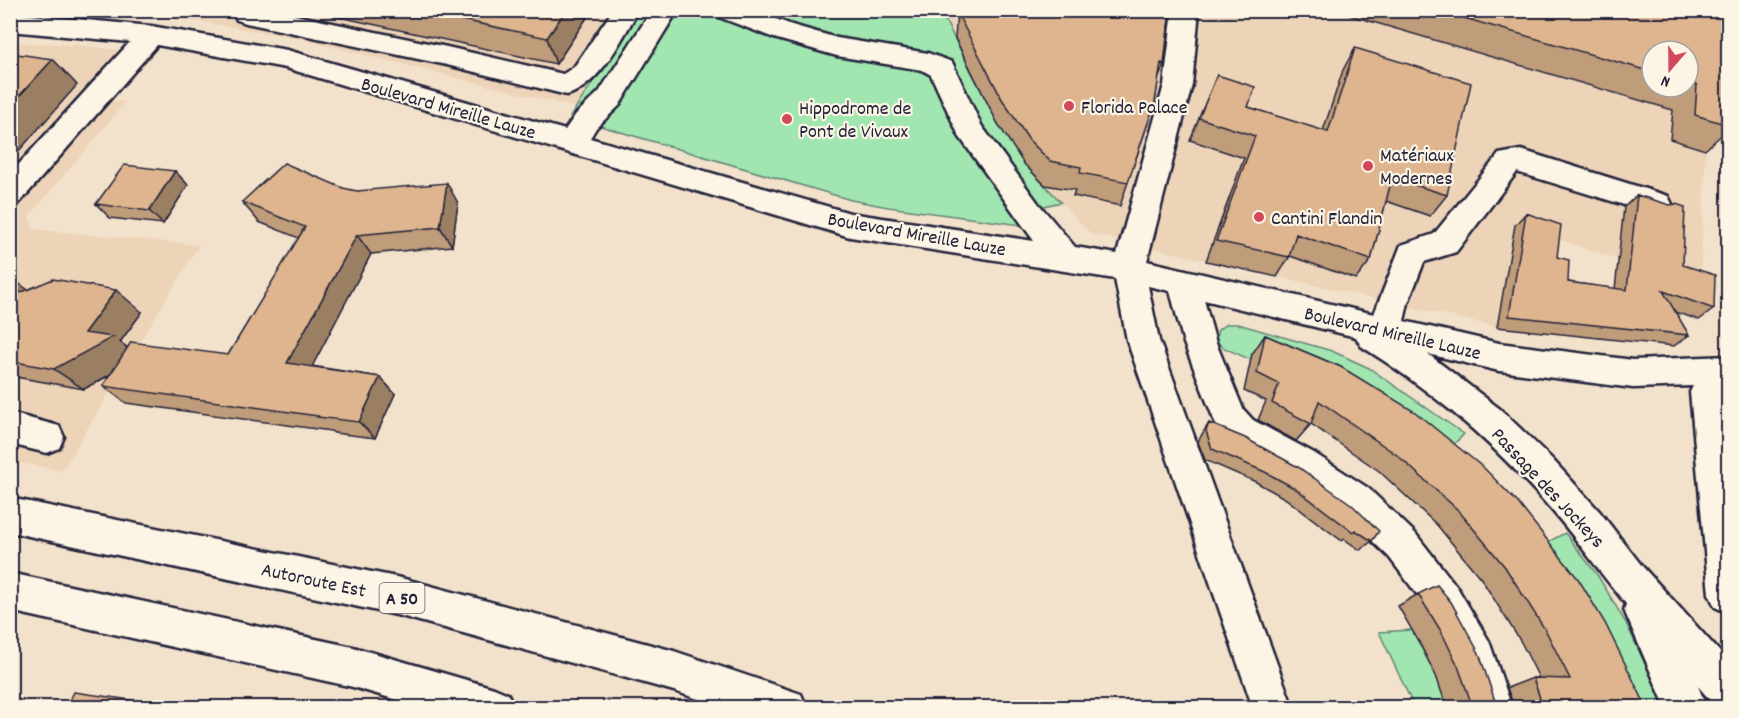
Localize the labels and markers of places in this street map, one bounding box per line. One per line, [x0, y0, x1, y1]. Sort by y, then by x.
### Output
place label: Florida Palace [1081, 95, 1188, 123]
place label: Hippodrome de Pont de Vivaux [799, 96, 911, 147]
marker: Florida Palace [1062, 99, 1076, 113]
marker: Hippodrome de Pont de Vivaux [780, 112, 794, 126]
place label: Matériaux Modernes [1380, 143, 1454, 194]
marker: Matériaux Modernes [1361, 159, 1375, 173]
place label: Cantini Flandin [1271, 206, 1383, 234]
marker: Cantini Flandin [1252, 210, 1266, 224]

